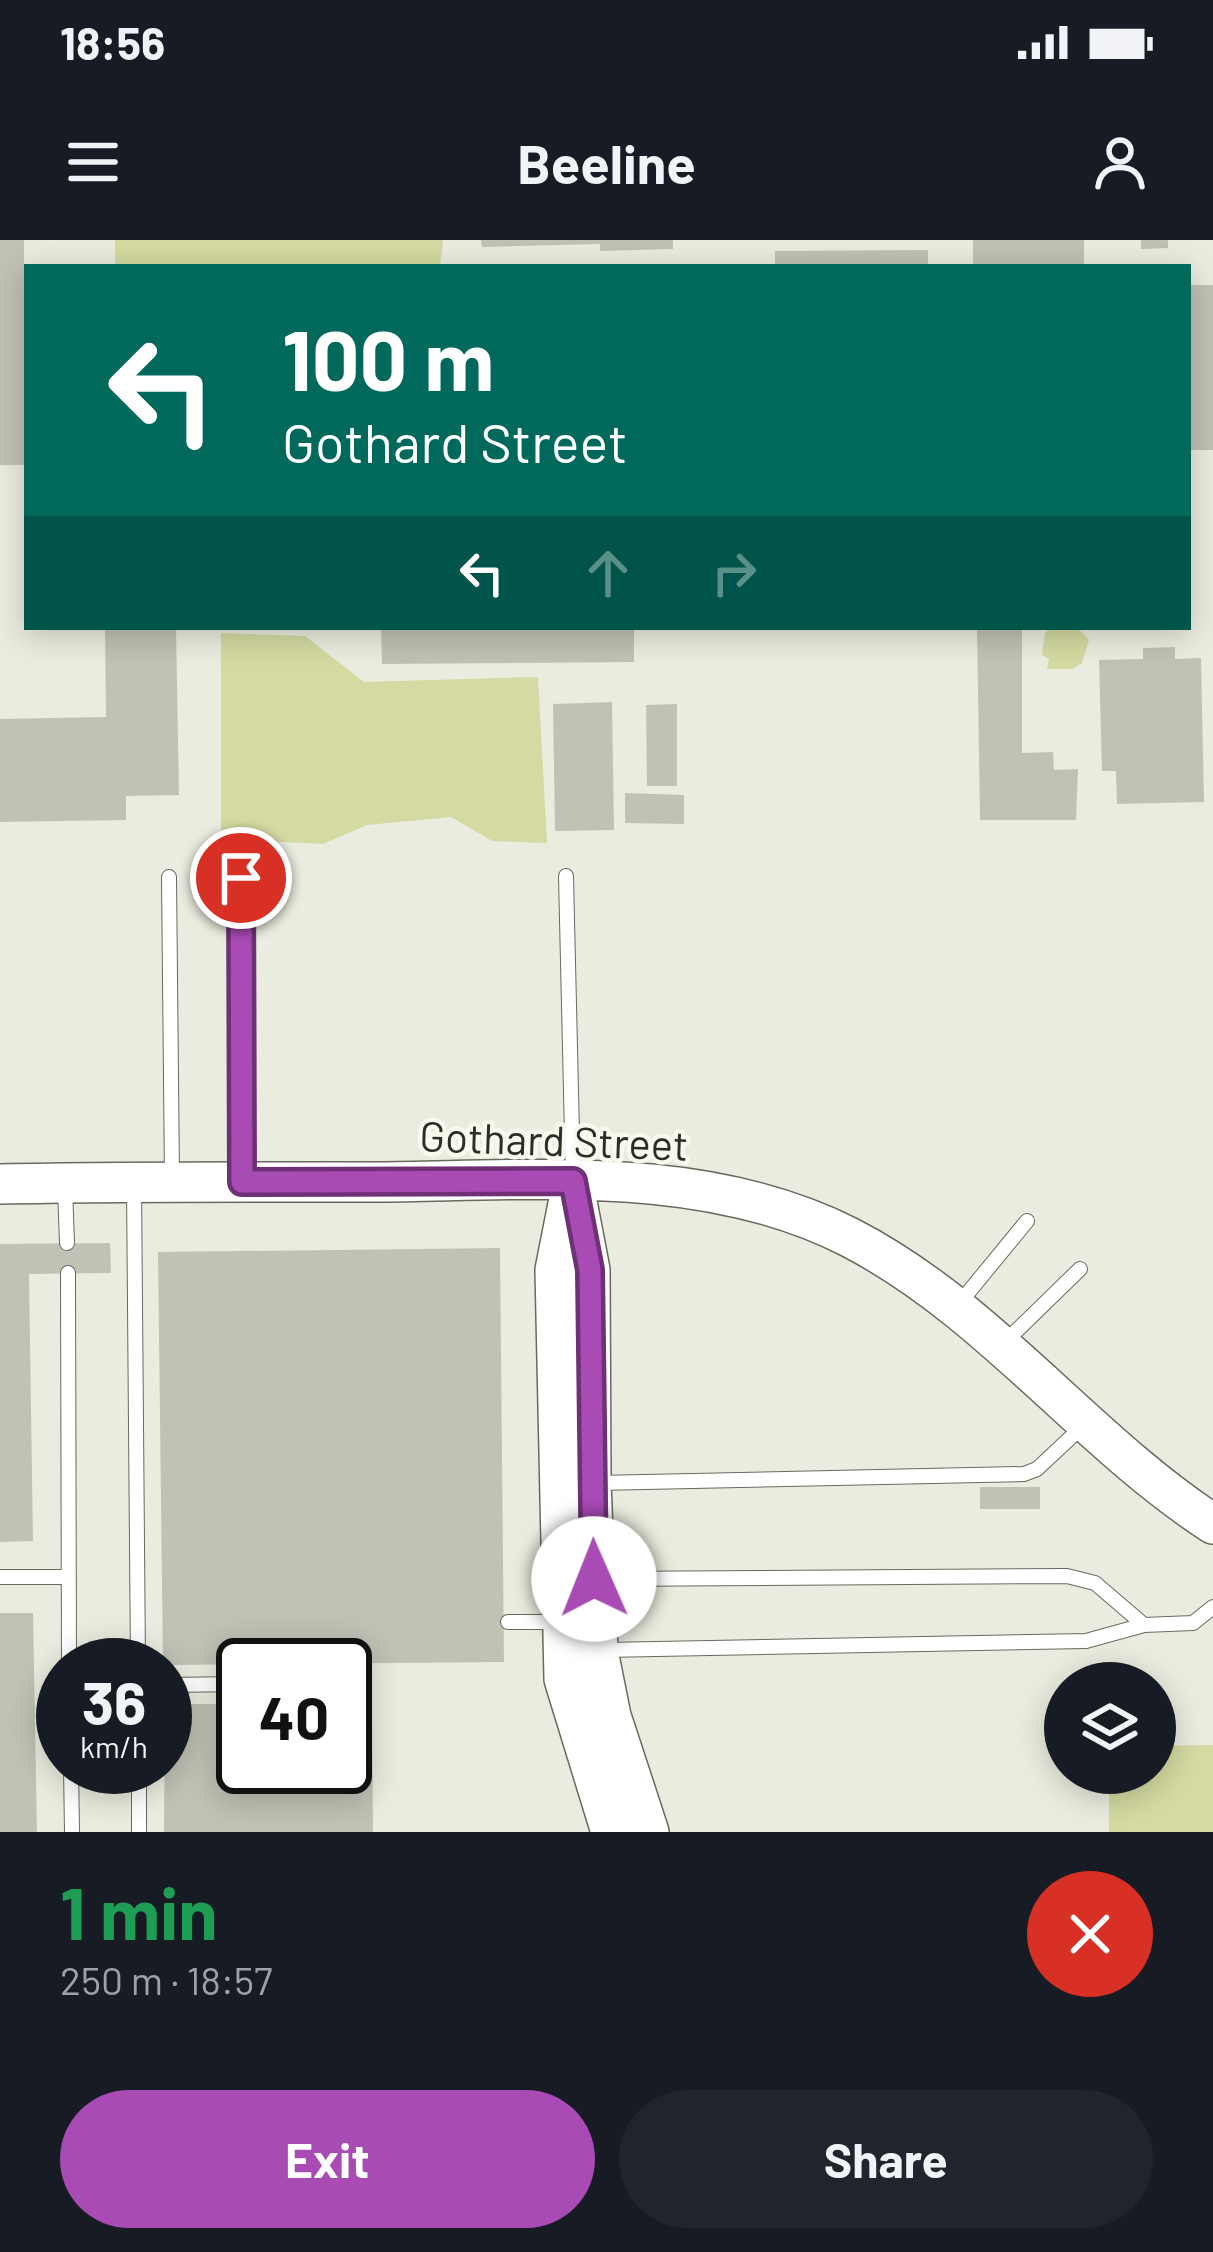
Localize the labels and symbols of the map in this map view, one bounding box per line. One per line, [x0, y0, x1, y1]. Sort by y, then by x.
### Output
pin [190, 827, 292, 929]
street label: Gothard Street [419, 1109, 689, 1169]
position arrow [531, 1516, 657, 1642]
speed limit sign: 40 [216, 1638, 372, 1794]

